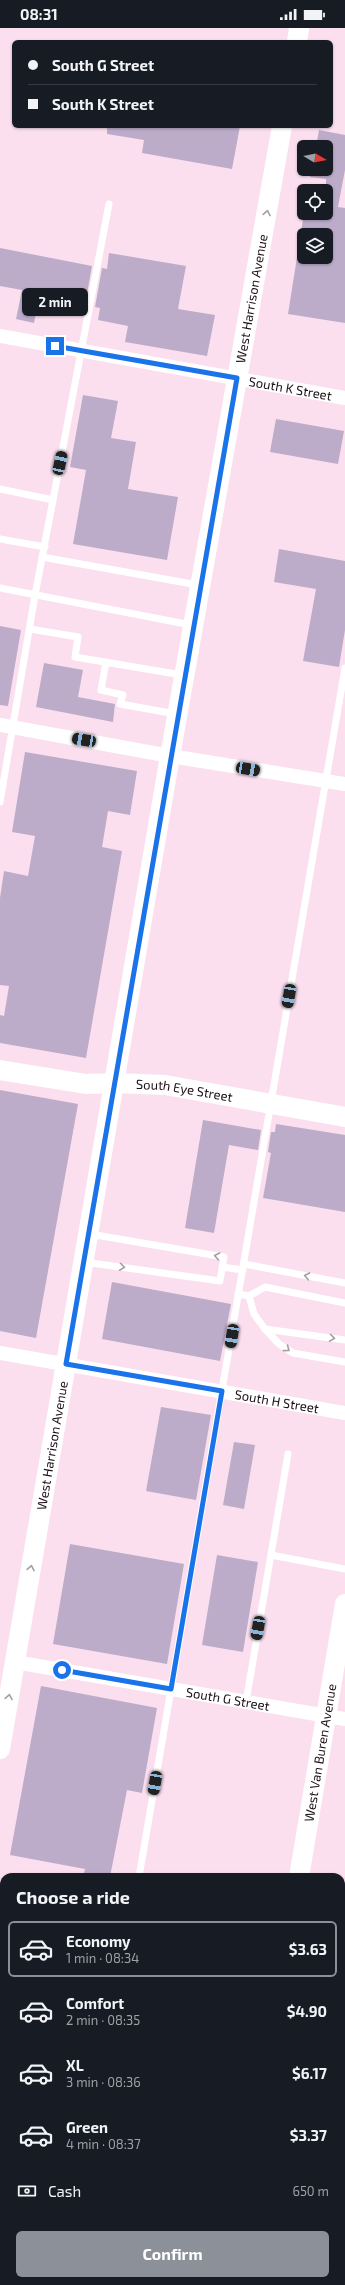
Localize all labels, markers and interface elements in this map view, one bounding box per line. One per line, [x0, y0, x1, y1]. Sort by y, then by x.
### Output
text: 08:31 [20, 5, 58, 23]
text: South G Street [52, 56, 154, 74]
text: South K Street [52, 95, 154, 113]
north arrow [297, 140, 333, 176]
map controls [297, 140, 333, 264]
button: locate [297, 184, 333, 220]
one-way arrow [262, 210, 270, 216]
button: layers [297, 228, 333, 264]
street label: West Harrison Avenue [232, 233, 271, 364]
callout: 2 min [22, 288, 88, 316]
text: 2 min [38, 294, 72, 310]
route end [46, 337, 64, 355]
street label: South K Street [248, 373, 333, 404]
car [52, 450, 68, 476]
car [71, 732, 97, 748]
car [235, 761, 261, 777]
car [281, 983, 297, 1009]
street label: South Eye Street [136, 1076, 234, 1105]
one-way arrow [214, 1252, 220, 1260]
one-way arrow [119, 1262, 125, 1271]
one-way arrow [304, 1272, 310, 1281]
car [224, 1323, 240, 1349]
one-way arrow [329, 1333, 335, 1342]
one-way arrow [283, 1344, 290, 1351]
street label: West Harrison Avenue [33, 1380, 71, 1511]
street label: South H Street [233, 1386, 320, 1416]
one-way arrow [26, 1565, 35, 1572]
car [250, 1615, 266, 1641]
route start [53, 1661, 71, 1679]
street label: West Van Buren Avenue [300, 1683, 339, 1823]
street label: South G Street [185, 1684, 271, 1714]
one-way arrow [4, 1693, 13, 1700]
car [147, 1770, 163, 1796]
text: Choose a ride [16, 1886, 130, 1908]
icon: car [18, 1931, 54, 1967]
text: Economy [66, 1932, 131, 1950]
text: $3.63 [289, 1940, 327, 1958]
text: 1 min · 08:34 [66, 1950, 139, 1966]
icon: car [18, 1993, 54, 2029]
text: Comfort [66, 1994, 124, 2012]
text: $4.90 [287, 2002, 327, 2020]
text: 2 min · 08:35 [66, 2012, 140, 2028]
icon: car [18, 2055, 54, 2091]
text: XL [66, 2056, 84, 2074]
text: $6.17 [292, 2064, 327, 2082]
text: 3 min · 08:36 [66, 2074, 141, 2090]
icon: car [18, 2117, 54, 2153]
text: Green [66, 2118, 108, 2136]
text: $3.37 [290, 2126, 327, 2144]
text: 4 min · 08:37 [66, 2136, 141, 2152]
icon: cash [16, 2180, 38, 2202]
text: Cash [48, 2182, 81, 2200]
text: 650 m [292, 2183, 329, 2199]
button: Confirm [16, 2231, 329, 2277]

